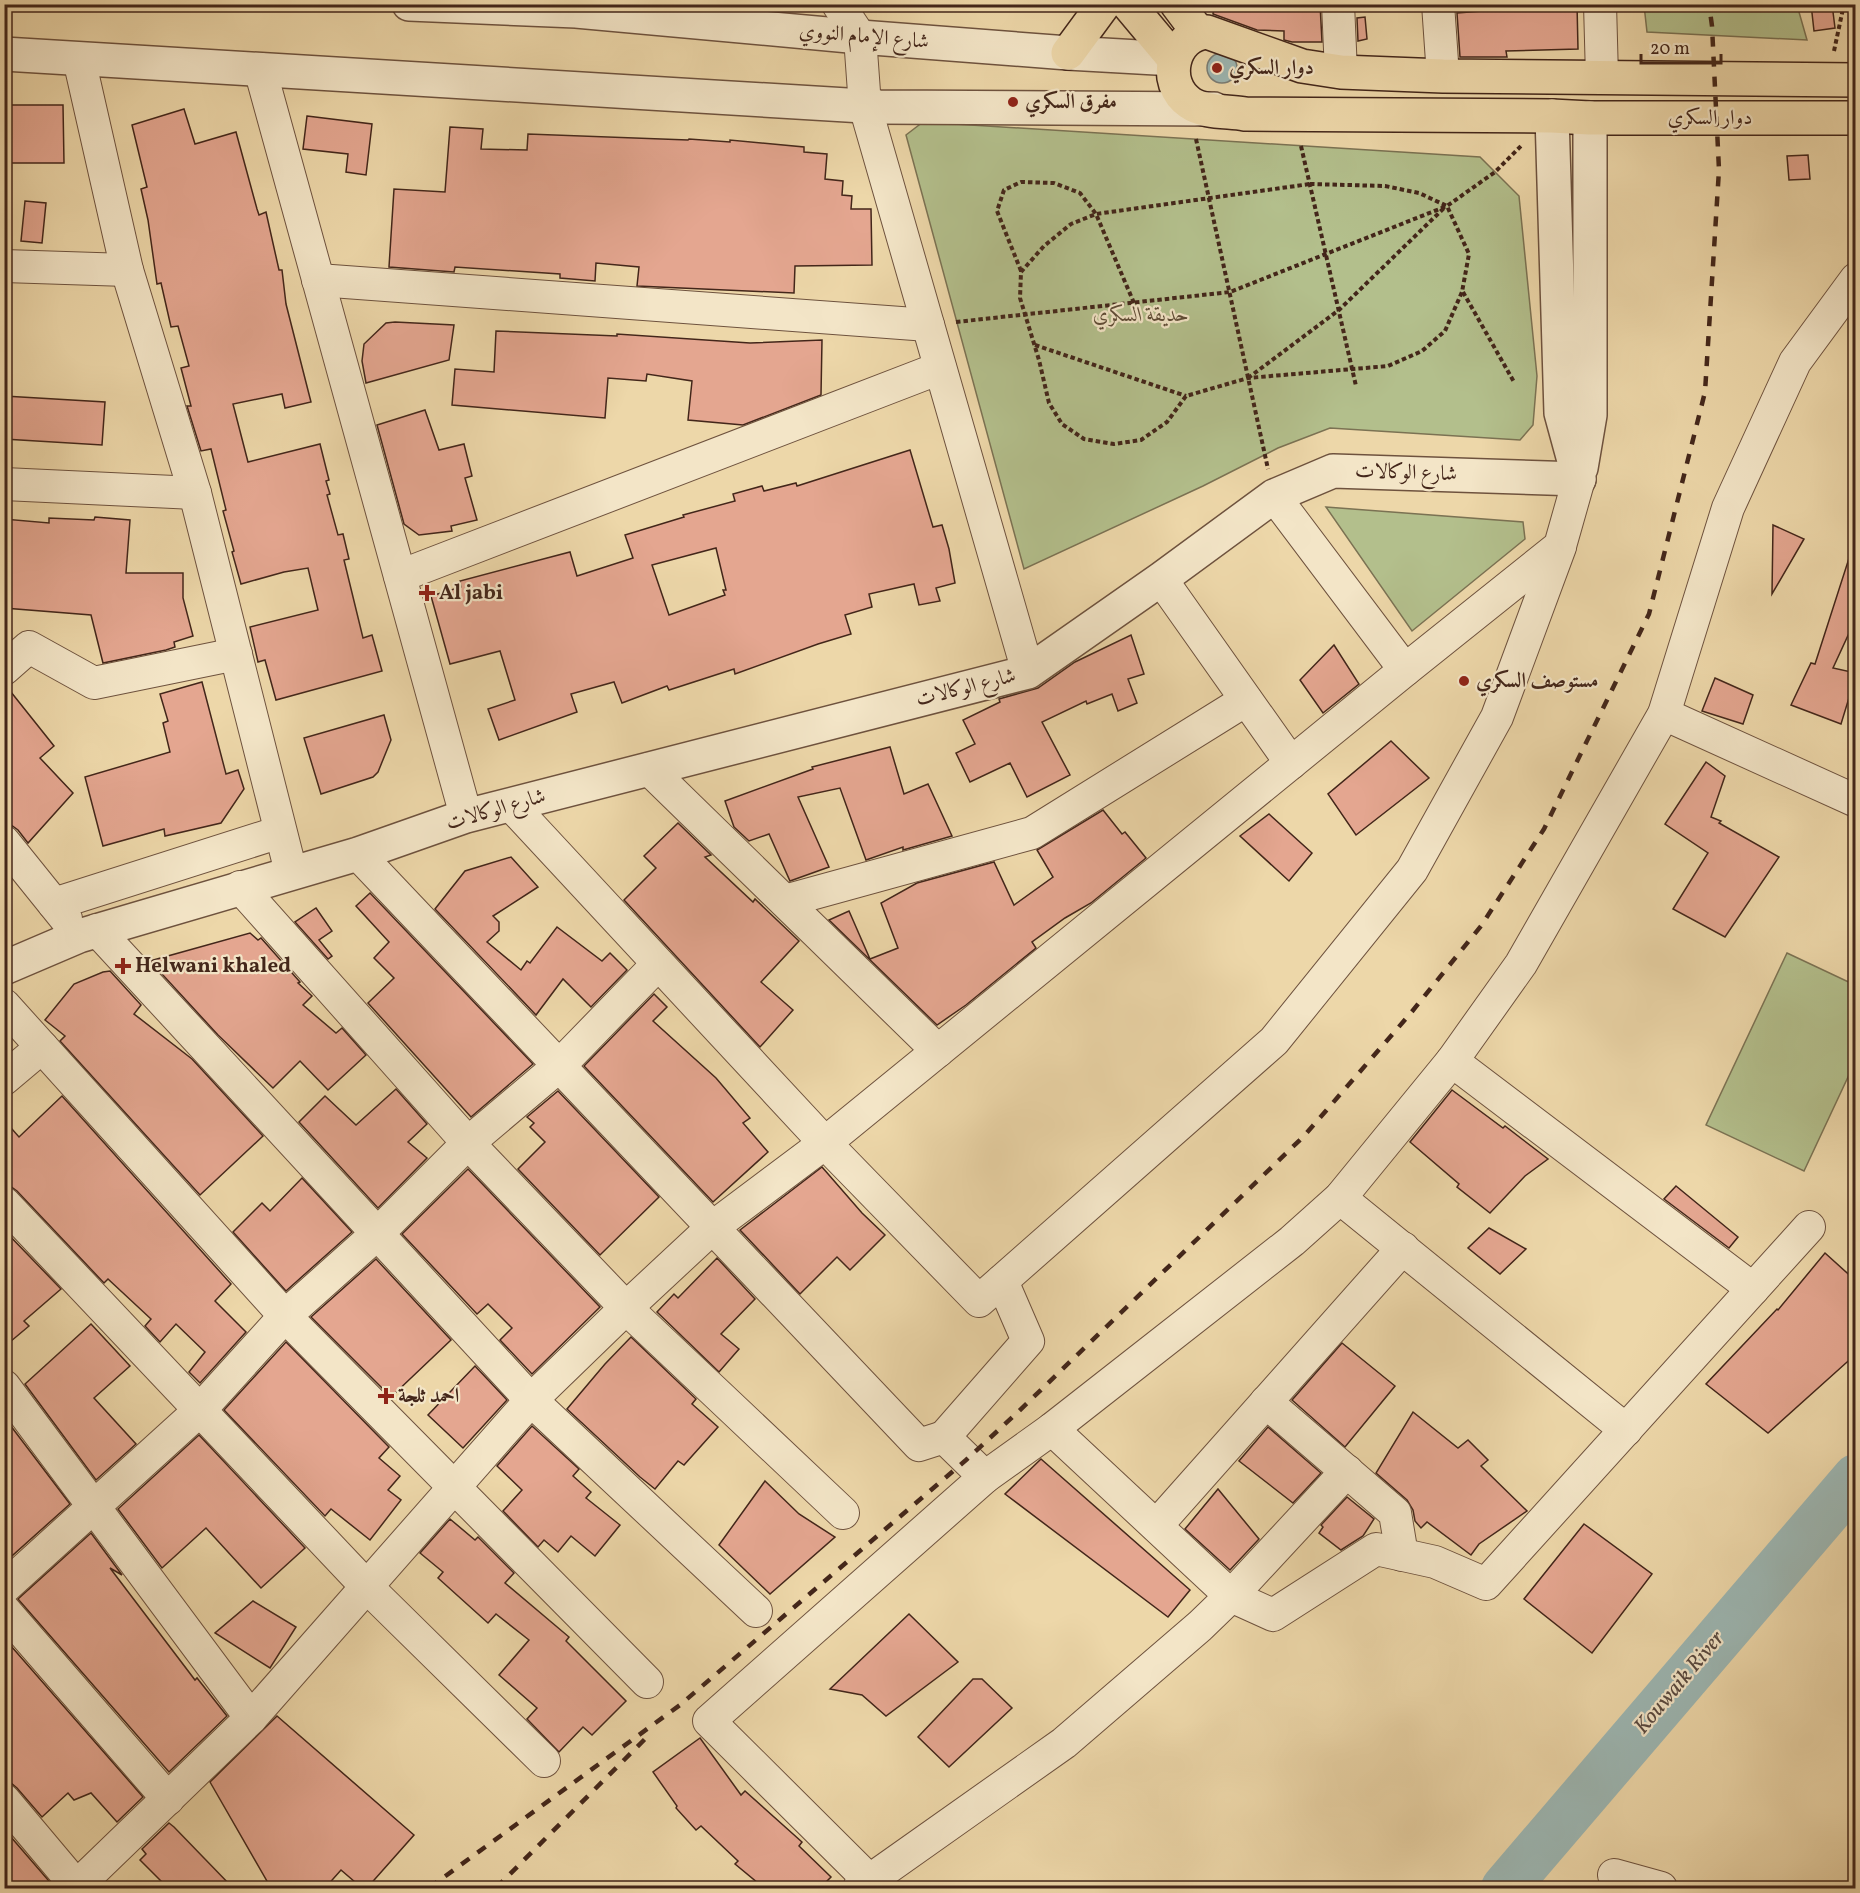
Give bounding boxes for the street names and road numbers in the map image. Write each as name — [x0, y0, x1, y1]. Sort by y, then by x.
street label: شارع الإمام النووي — [798, 17, 930, 59]
street label: دوار السكري — [1667, 104, 1753, 133]
street label: شارع الوكالات — [1354, 457, 1458, 491]
street label: شارع الوكالات — [913, 662, 1020, 716]
street label: شارع الوكالات — [443, 782, 550, 840]

